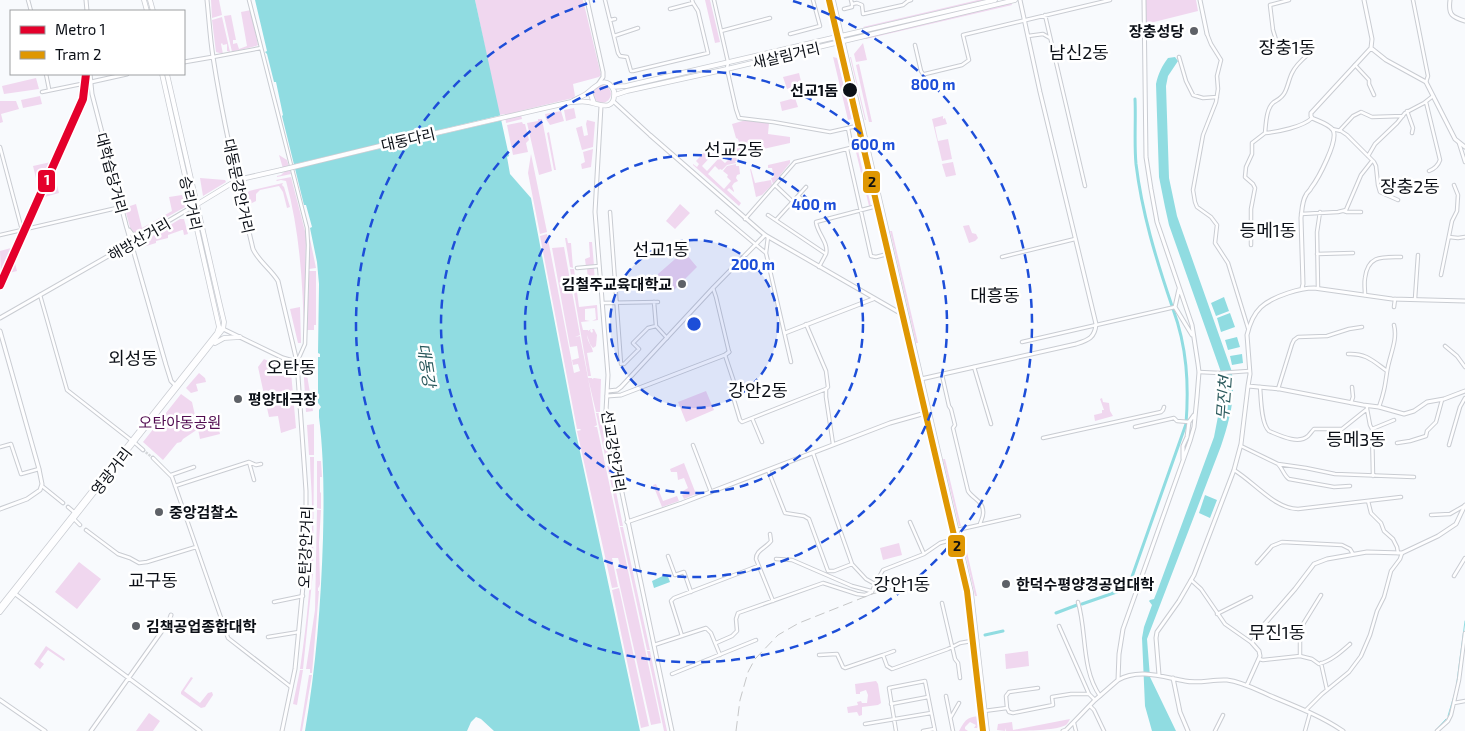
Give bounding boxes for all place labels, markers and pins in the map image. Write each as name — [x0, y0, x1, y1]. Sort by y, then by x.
place label: 장충성당 — [1129, 22, 1184, 40]
marker: 장충성당 — [1188, 25, 1200, 37]
place label: 선교1돔 — [790, 81, 838, 99]
marker: 선교1돔 — [841, 81, 859, 99]
place label: 김철주교육대학교 — [562, 275, 672, 293]
marker: 김철주교육대학교 — [676, 278, 688, 290]
centre of rings — [685, 315, 703, 333]
place label: 평양대극장 — [248, 390, 317, 408]
marker: 평양대극장 — [232, 393, 244, 405]
place label: 중앙검찰소 — [169, 503, 238, 521]
marker: 중앙검찰소 — [153, 506, 165, 518]
place label: 한덕수평양경공업대학 — [1016, 575, 1154, 593]
marker: 한덕수평양경공업대학 — [1000, 578, 1012, 590]
place label: 김책공업종합대학 — [146, 617, 257, 635]
marker: 김책공업종합대학 — [130, 620, 142, 632]

